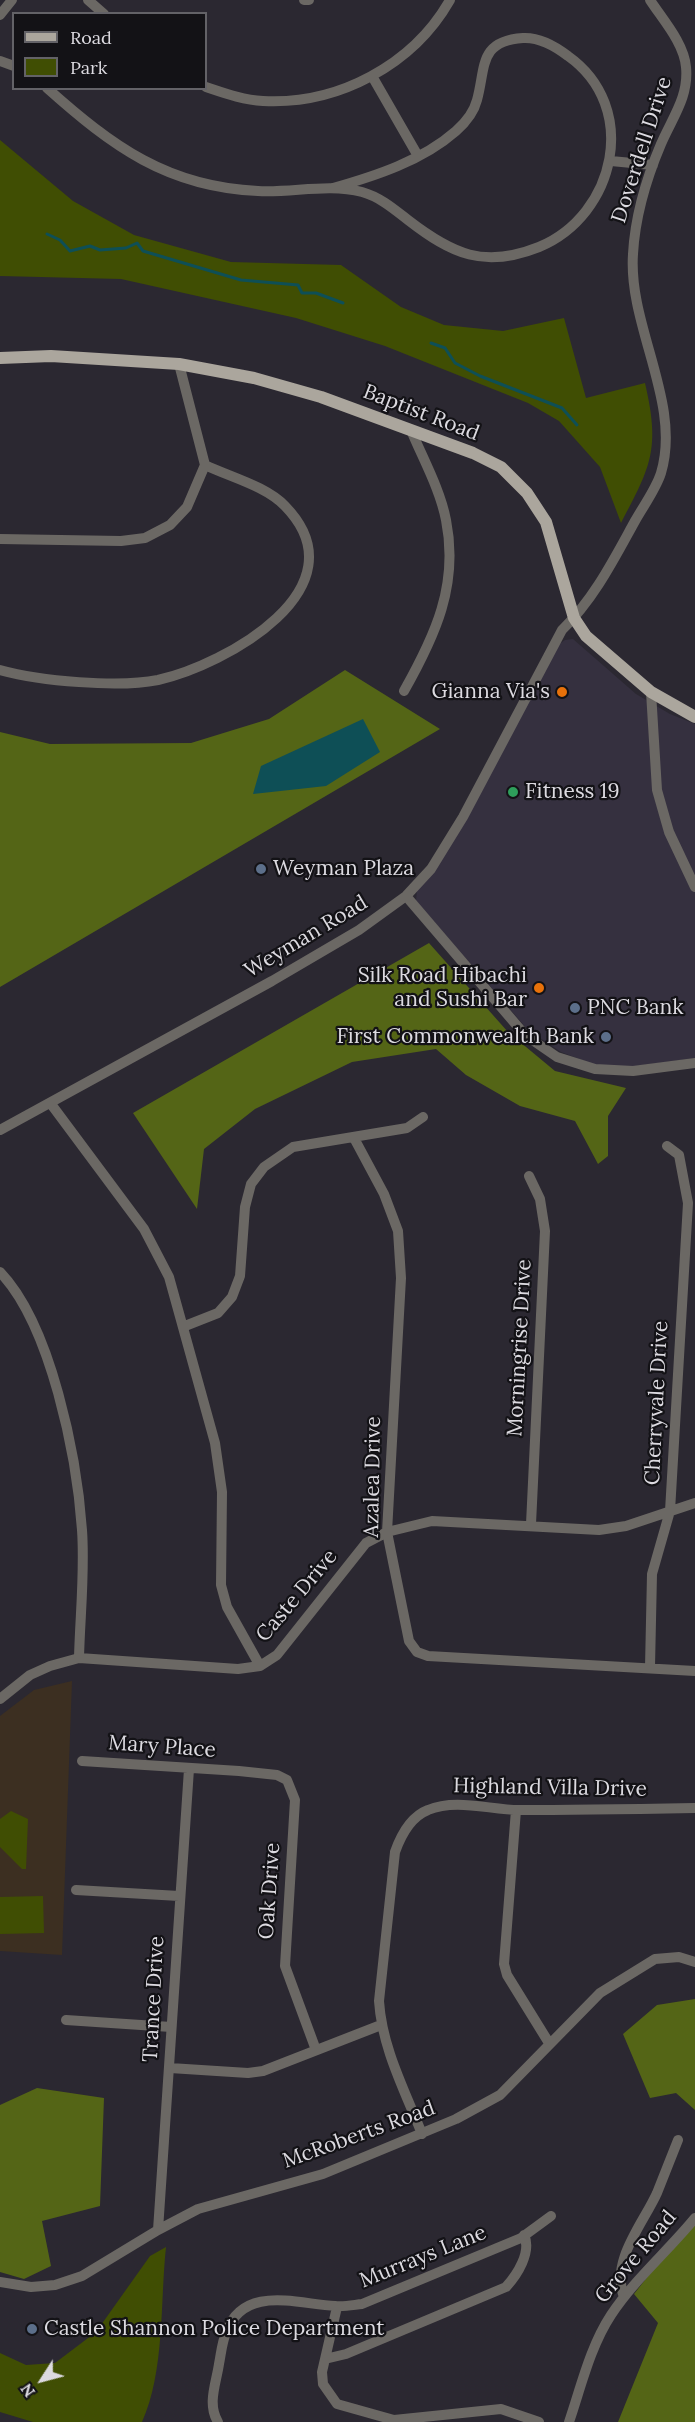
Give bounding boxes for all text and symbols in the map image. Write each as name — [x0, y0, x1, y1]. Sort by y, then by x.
legend — [12, 12, 207, 90]
text: Road — [70, 26, 112, 49]
text: Park — [70, 56, 107, 79]
street label: Doverdell Drive — [607, 74, 677, 226]
street label: Baptist Road — [359, 379, 483, 447]
place label: Gianna Via's — [431, 679, 550, 705]
marker: Gianna Via's — [555, 685, 569, 699]
place label: Fitness 19 — [525, 779, 620, 805]
marker: Fitness 19 — [506, 785, 520, 799]
place label: Weyman Plaza — [273, 856, 414, 882]
marker: Weyman Plaza — [254, 862, 268, 876]
street label: Weyman Road — [240, 890, 372, 984]
place label: Silk Road Hibachi and Sushi Bar — [358, 963, 527, 1013]
marker: Silk Road Hibachi and Sushi Bar — [532, 981, 546, 995]
place label: PNC Bank — [587, 995, 684, 1021]
marker: PNC Bank — [568, 1001, 582, 1015]
place label: First Commonwealth Bank — [336, 1024, 594, 1050]
marker: First Commonwealth Bank — [599, 1030, 613, 1044]
street label: Morningrise Drive — [503, 1259, 537, 1437]
street label: Cherryvale Drive — [640, 1320, 674, 1486]
street label: Azalea Drive — [359, 1416, 387, 1538]
street label: Caste Drive — [251, 1545, 343, 1647]
street label: Mary Place — [107, 1731, 217, 1763]
street label: Highland Villa Drive — [453, 1774, 647, 1802]
street label: Oak Drive — [254, 1842, 286, 1940]
street label: Trance Drive — [138, 1935, 170, 2063]
street label: McRoberts Road — [279, 2096, 439, 2174]
street label: Grove Road — [590, 2206, 682, 2308]
street label: Murrays Lane — [356, 2220, 490, 2294]
place label: Castle Shannon Police Department — [44, 2316, 384, 2342]
marker: Castle Shannon Police Department — [25, 2322, 39, 2336]
north arrow — [12, 2350, 72, 2410]
text: N — [16, 2380, 39, 2401]

